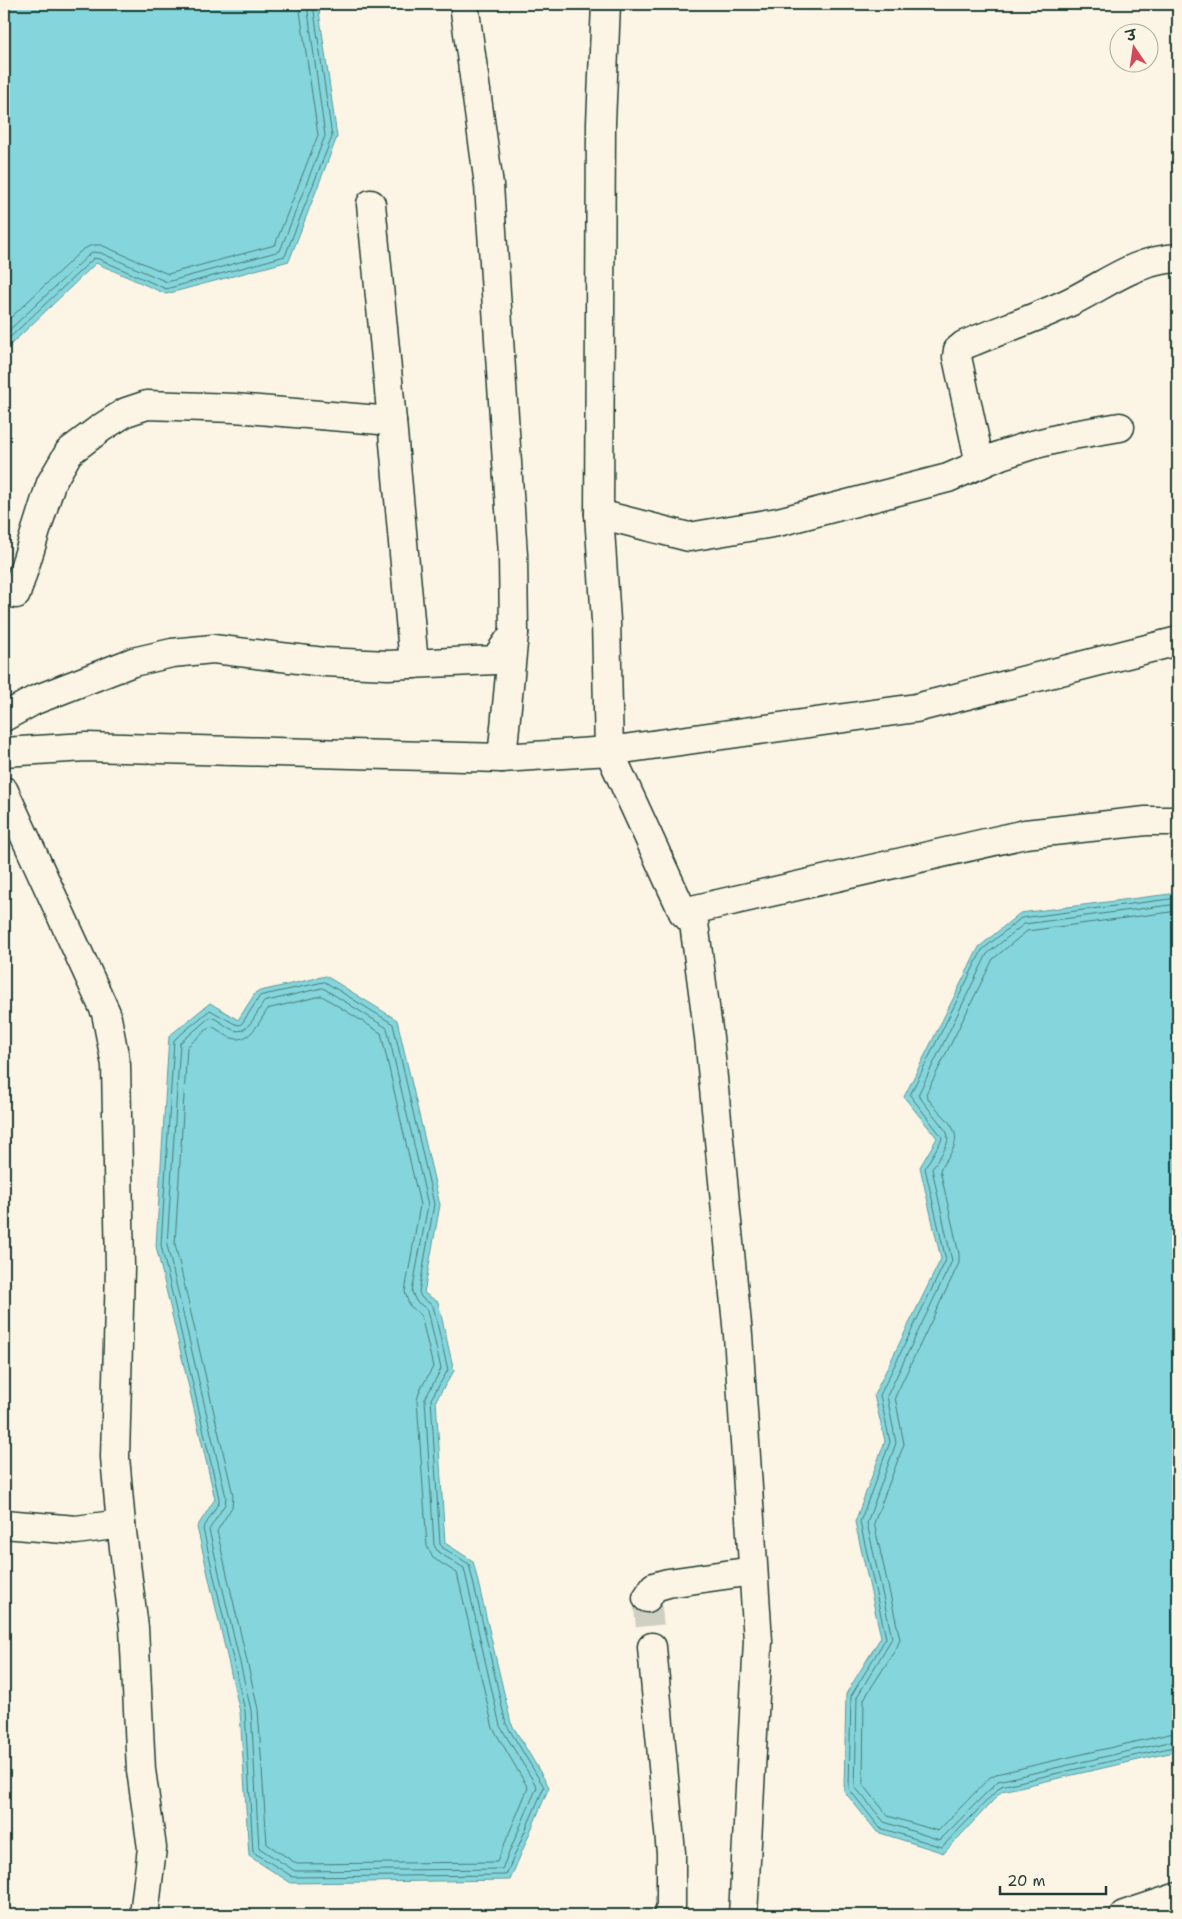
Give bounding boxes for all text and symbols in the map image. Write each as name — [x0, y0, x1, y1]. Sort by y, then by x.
north arrow — [1110, 22, 1160, 72]
text: उ — [1123, 25, 1139, 46]
scale bar — [1000, 1864, 1106, 1896]
text: 20 m — [1007, 1871, 1046, 1891]

